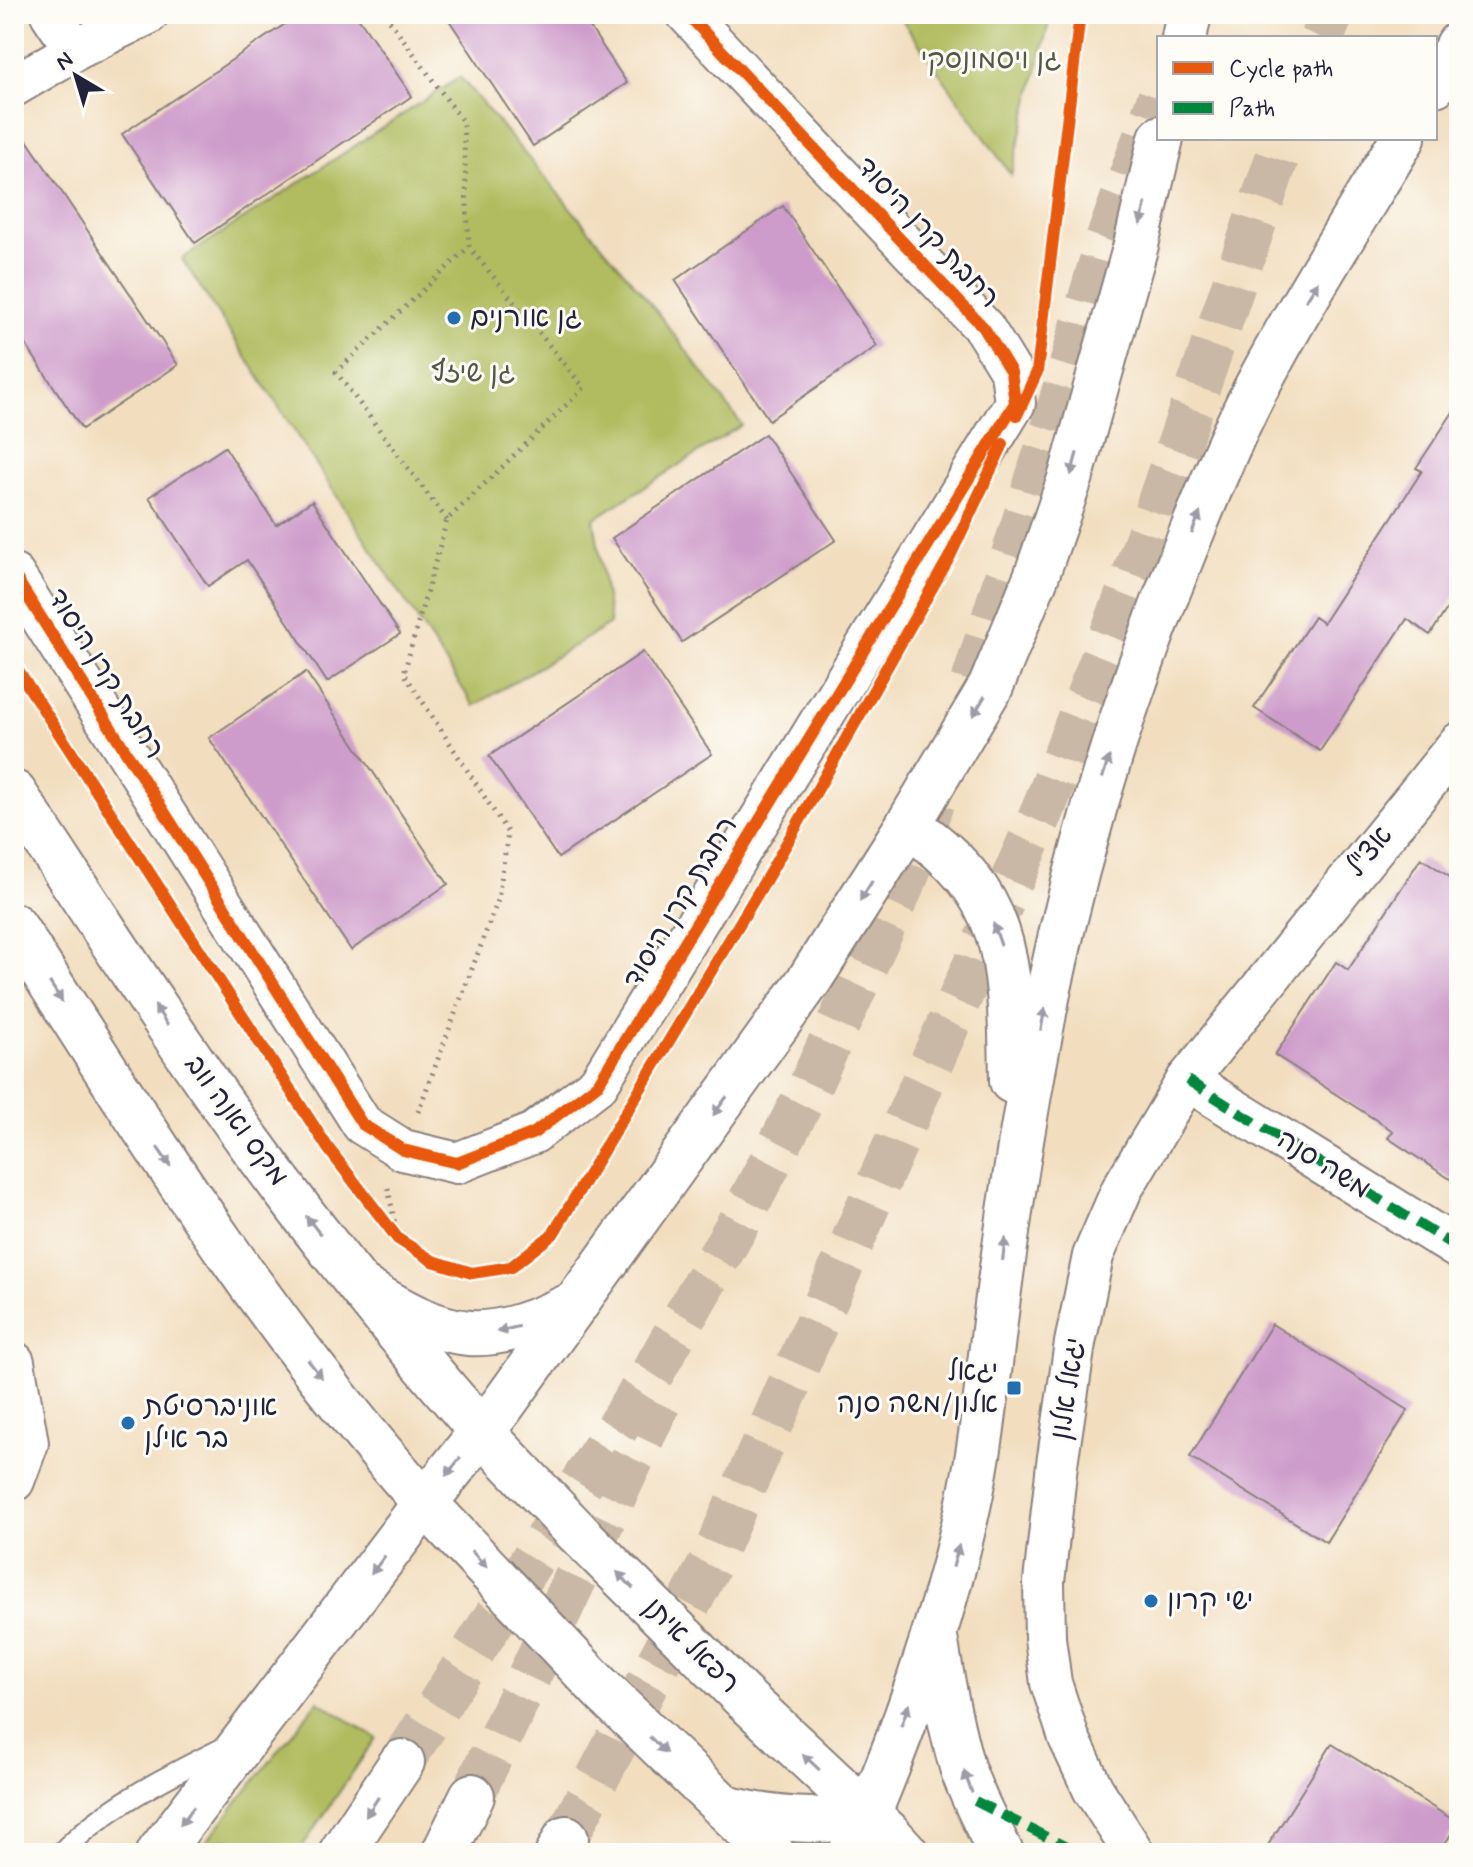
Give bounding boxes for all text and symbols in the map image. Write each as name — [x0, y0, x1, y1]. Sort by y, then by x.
north arrow — [36, 36, 116, 116]
legend — [1157, 36, 1437, 140]
park label: גן ויסמונסקי — [920, 42, 1062, 79]
text: N — [51, 46, 79, 77]
text: Cycle path — [1229, 54, 1334, 85]
text: Path — [1229, 94, 1275, 125]
street label: רחבת קרן היסוד — [847, 149, 1007, 317]
one-way arrow — [1136, 202, 1149, 227]
one-way arrow — [1305, 280, 1319, 302]
place label: גן אורנים — [470, 300, 582, 337]
marker: גן אורנים — [445, 309, 463, 327]
park label: גן שיזף — [431, 355, 515, 392]
one-way arrow — [1067, 452, 1079, 477]
one-way arrow — [1189, 511, 1202, 535]
street label: רחבת קרן היסוד — [38, 582, 172, 766]
one-way arrow — [972, 695, 986, 717]
one-way arrow — [1101, 755, 1113, 779]
street label: רחבת קרן היסוד — [615, 810, 747, 996]
street label: אצ"ל — [1338, 819, 1402, 885]
one-way arrow — [860, 880, 874, 902]
one-way arrow — [991, 922, 1003, 946]
one-way arrow — [48, 981, 62, 1003]
one-way arrow — [154, 1004, 169, 1025]
one-way arrow — [1038, 1006, 1050, 1031]
street label: מקס ואנה ווב — [176, 1048, 296, 1194]
one-way arrow — [713, 1095, 728, 1116]
street label: משה סנה — [1269, 1122, 1377, 1208]
one-way arrow — [156, 1147, 171, 1168]
one-way arrow — [306, 1215, 322, 1235]
one-way arrow — [998, 1236, 1011, 1261]
one-way arrow — [495, 1323, 520, 1336]
street label: יגאל אלון — [1043, 1335, 1095, 1443]
place label: יגאל אלון/משה סנה — [837, 1354, 998, 1423]
one-way arrow — [306, 1359, 323, 1379]
marker: יגאל אלון/משה סנה — [1005, 1379, 1023, 1397]
place label: אוניברסיטת בר אילן — [142, 1389, 277, 1458]
marker: אוניברסיטת בר אילן — [119, 1414, 137, 1432]
one-way arrow — [445, 1457, 462, 1478]
one-way arrow — [950, 1543, 962, 1568]
one-way arrow — [469, 1550, 487, 1569]
one-way arrow — [370, 1554, 386, 1576]
one-way arrow — [616, 1571, 635, 1590]
place label: ישי קרון — [1167, 1583, 1253, 1620]
street label: רפאל איתן — [635, 1590, 747, 1702]
marker: ישי קרון — [1142, 1592, 1160, 1610]
one-way arrow — [899, 1703, 912, 1727]
one-way arrow — [649, 1735, 668, 1753]
one-way arrow — [802, 1753, 821, 1771]
one-way arrow — [961, 1770, 974, 1794]
one-way arrow — [364, 1797, 379, 1818]
one-way arrow — [179, 1806, 195, 1827]

